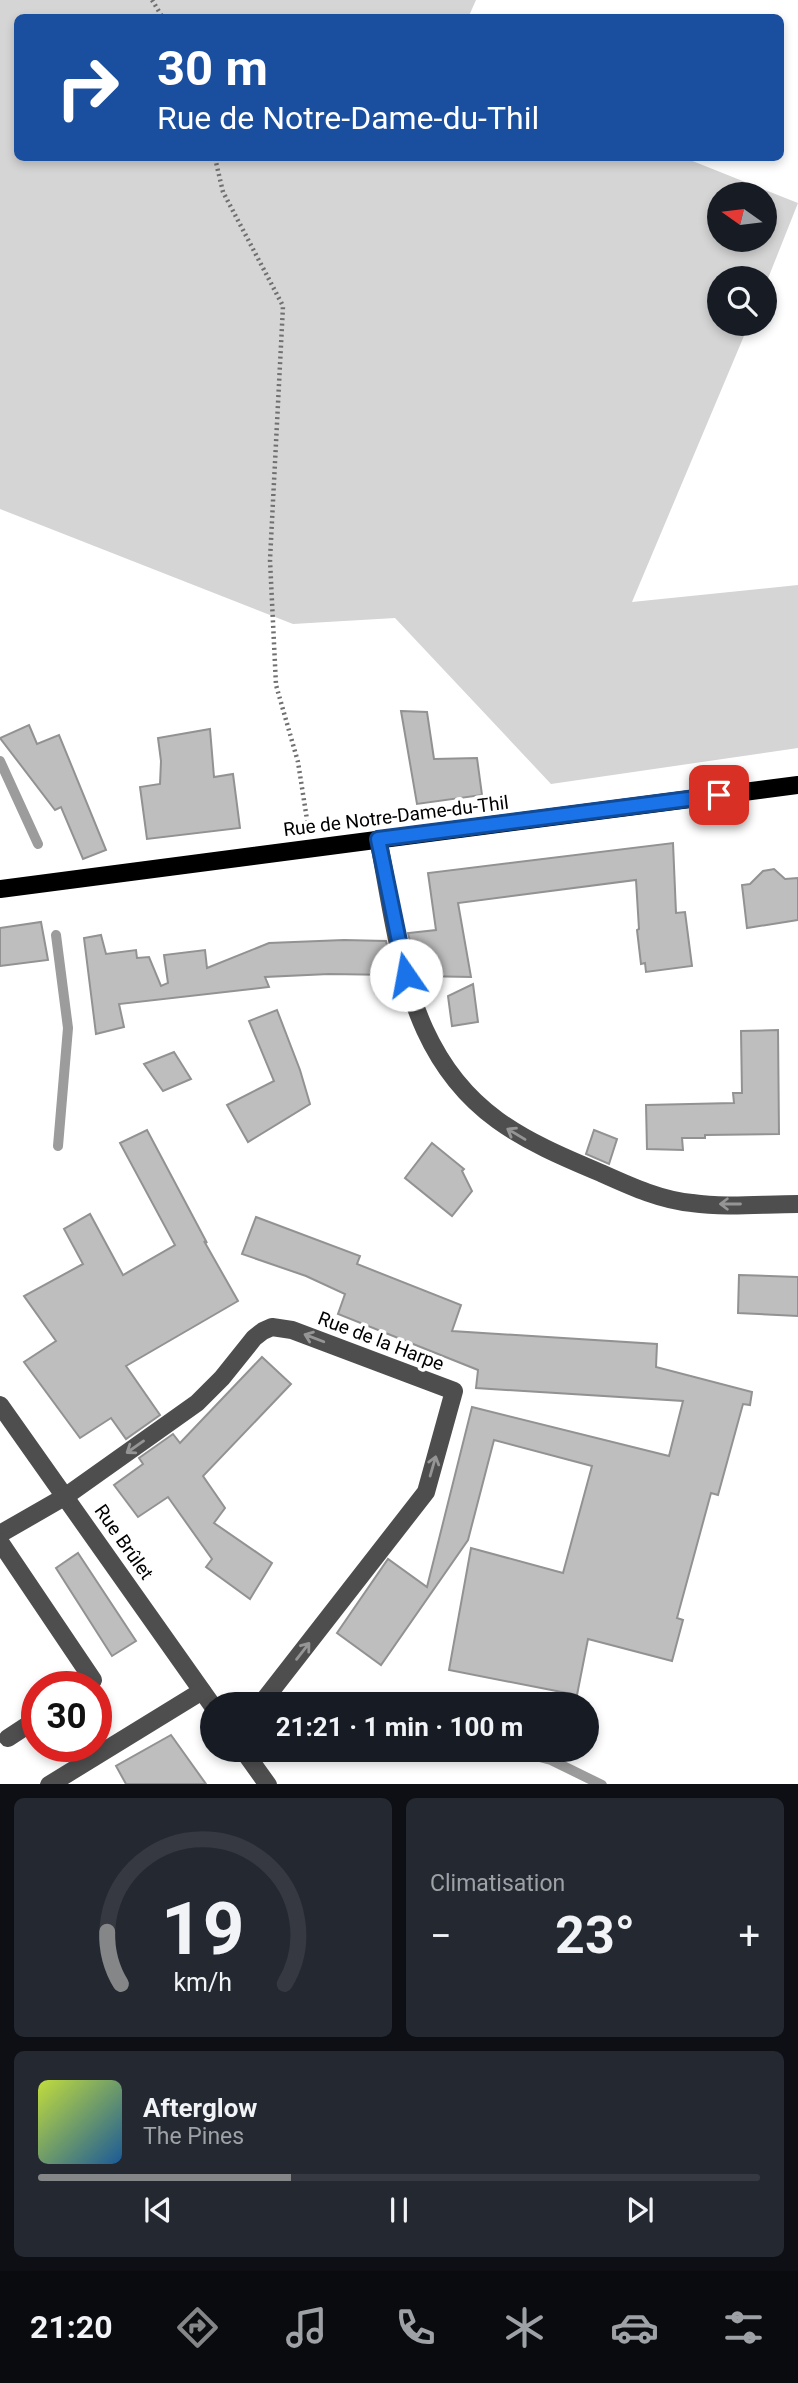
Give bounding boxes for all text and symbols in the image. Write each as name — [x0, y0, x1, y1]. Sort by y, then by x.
text: 30 m — [157, 40, 268, 97]
icon: right — [42, 42, 133, 133]
text: Rue de Notre-Dame-du-Thil — [157, 99, 539, 137]
north arrow — [707, 182, 777, 252]
map controls — [707, 182, 777, 336]
button: search — [707, 266, 777, 336]
pin — [689, 765, 749, 825]
icon: arrive — [700, 776, 738, 814]
street label: Rue de Notre-Dame-du-Thil — [282, 791, 510, 841]
position arrow — [369, 938, 443, 1012]
one-way arrow — [507, 1126, 527, 1140]
one-way arrow — [719, 1197, 742, 1211]
street label: Rue de la Harpe — [315, 1306, 447, 1376]
one-way arrow — [304, 1331, 326, 1343]
one-way arrow — [126, 1439, 145, 1454]
one-way arrow — [428, 1456, 441, 1478]
street label: Rue Brûlet — [90, 1500, 158, 1584]
one-way arrow — [295, 1642, 310, 1660]
speed limit sign: 30 — [21, 1671, 112, 1762]
text: 21:21 · 1 min · 100 m — [276, 1712, 523, 1742]
text: Climatisation — [430, 1870, 565, 1897]
text: 19 — [161, 1886, 245, 1972]
text: 23° — [555, 1905, 635, 1966]
text: − — [430, 1914, 452, 1958]
text: + — [738, 1914, 760, 1958]
text: km/h — [174, 1967, 232, 1996]
text: Afterglow — [143, 2093, 257, 2123]
text: The Pines — [143, 2123, 244, 2150]
icon: previous — [139, 2191, 177, 2229]
icon: pause — [380, 2191, 418, 2229]
icon: next — [621, 2191, 659, 2229]
icon: directions — [173, 2303, 222, 2352]
icon: music — [282, 2303, 331, 2352]
icon: phone — [391, 2303, 440, 2352]
icon: climate — [500, 2303, 549, 2352]
icon: car — [610, 2303, 659, 2352]
icon: filters — [719, 2303, 768, 2352]
text: 21:20 — [30, 2308, 113, 2346]

